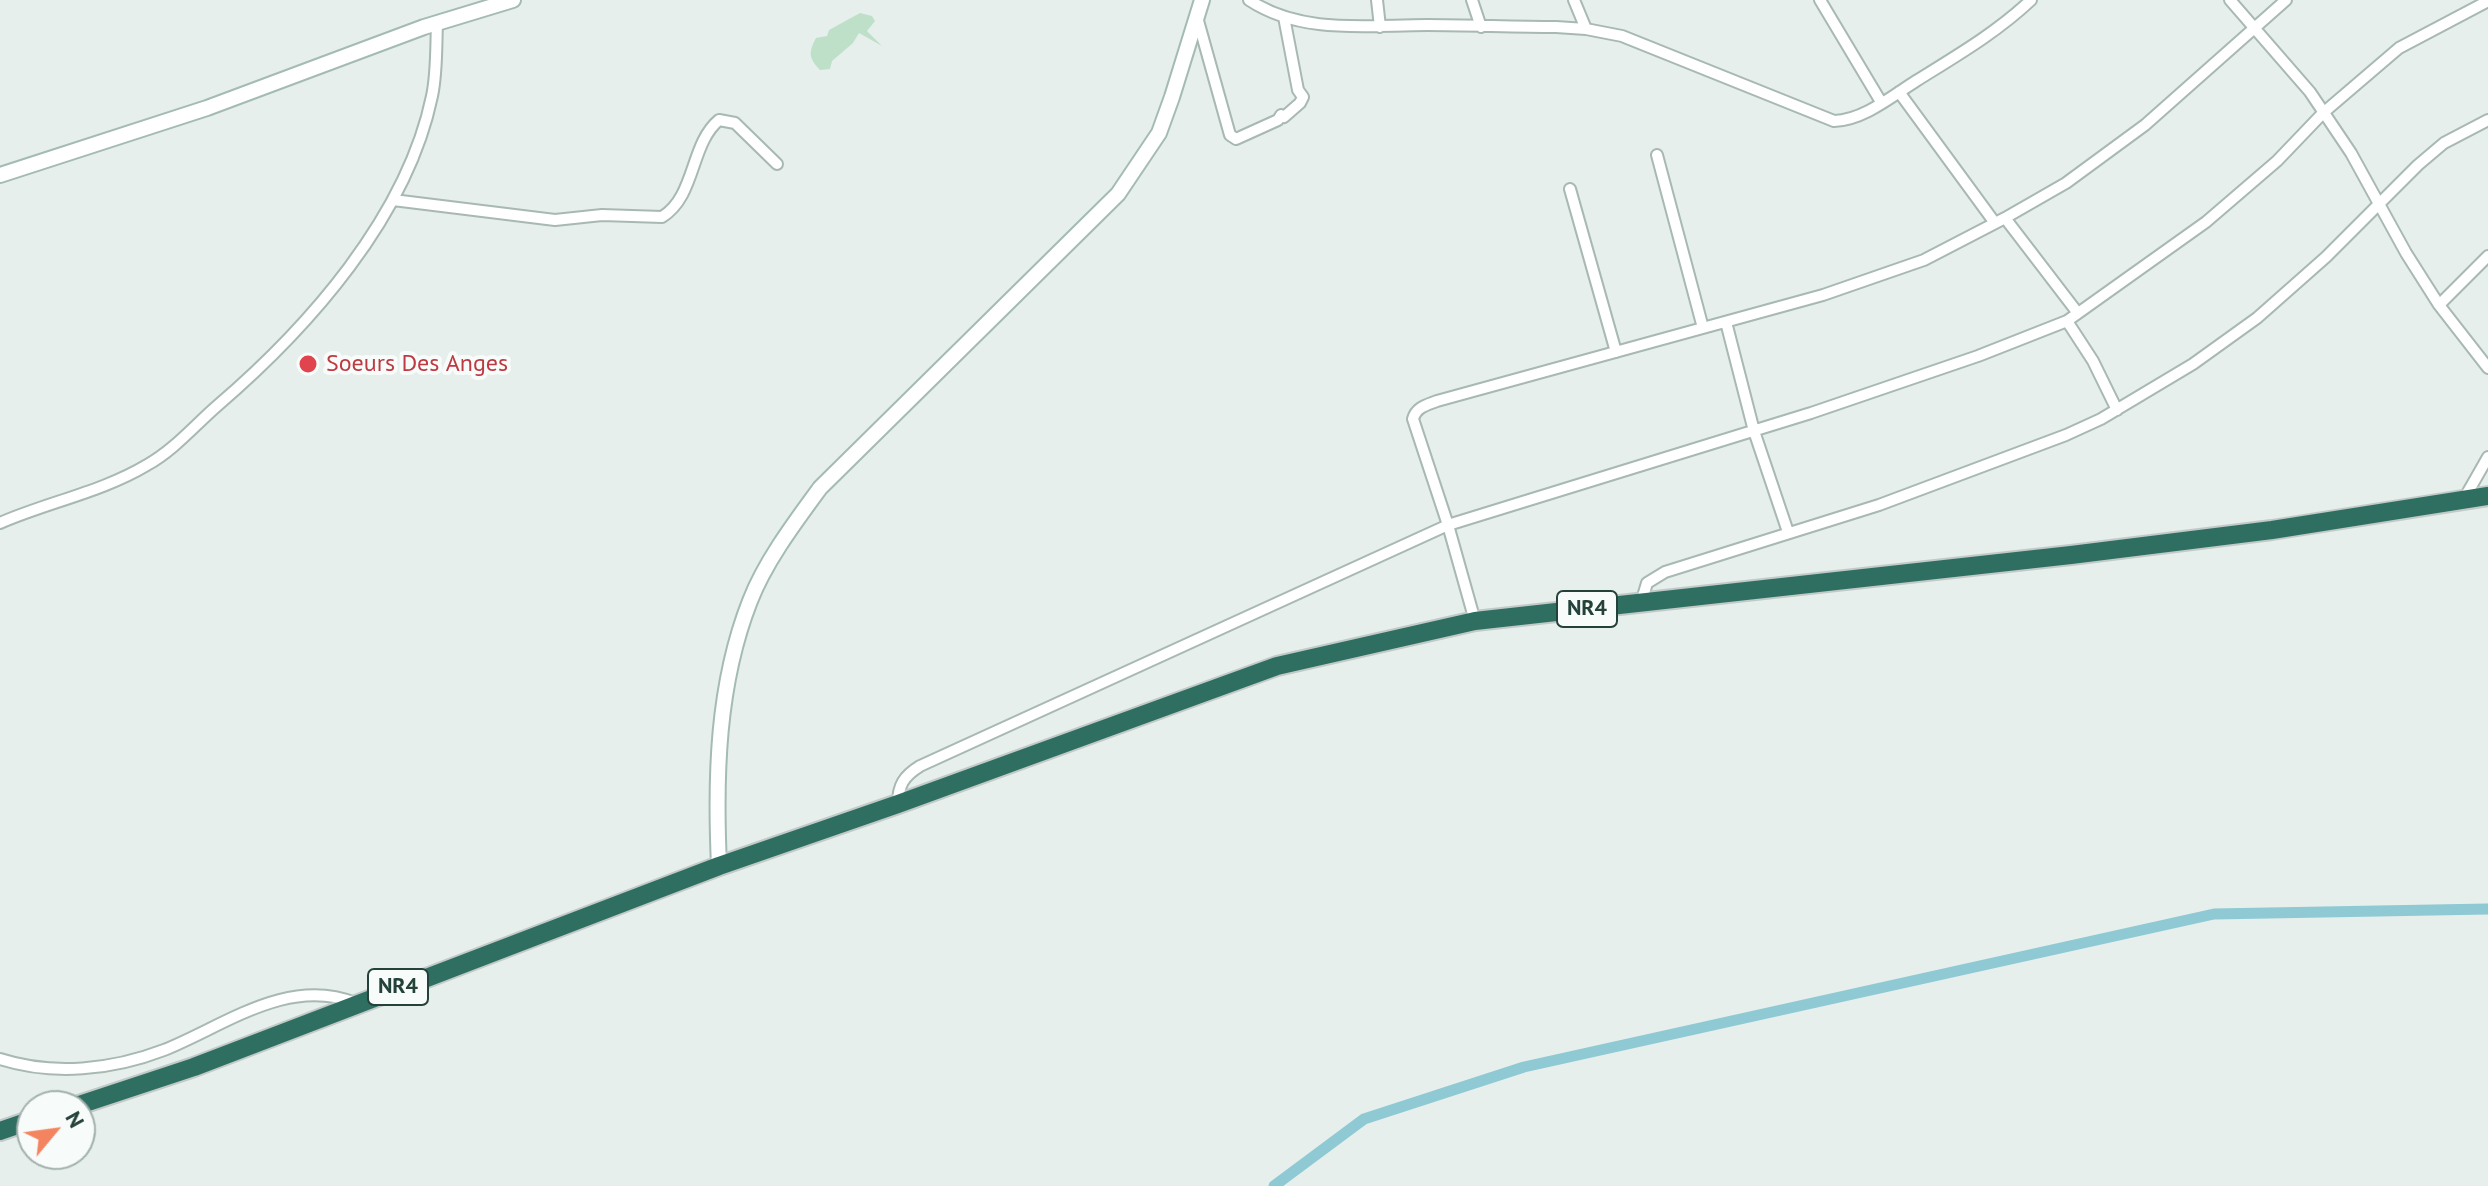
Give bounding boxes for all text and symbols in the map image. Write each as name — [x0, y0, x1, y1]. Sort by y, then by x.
place label: Soeurs Des Anges — [326, 350, 508, 378]
marker: Soeurs Des Anges — [297, 353, 319, 375]
road number: NR4 — [1557, 591, 1617, 627]
road number: NR4 — [368, 969, 428, 1005]
north arrow — [16, 1090, 96, 1170]
text: N — [59, 1106, 91, 1132]

